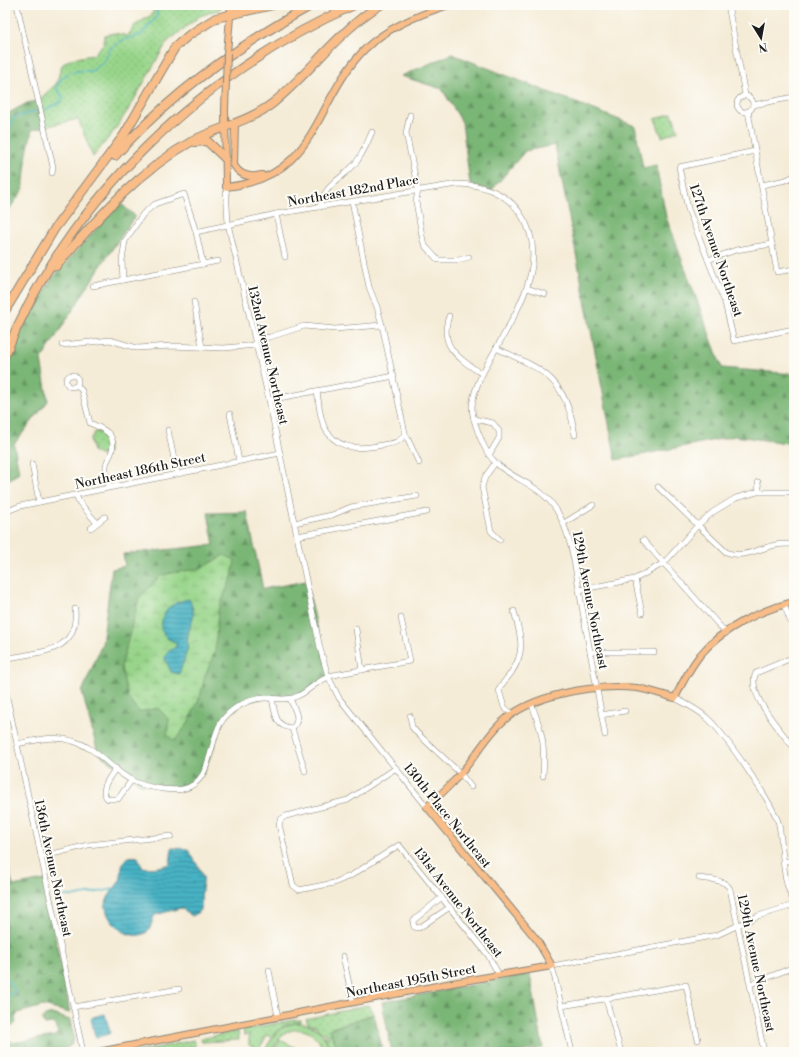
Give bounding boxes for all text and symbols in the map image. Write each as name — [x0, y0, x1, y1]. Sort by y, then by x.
north arrow — [741, 18, 781, 58]
text: N — [757, 39, 768, 55]
street label: Northeast 182nd Place — [287, 172, 420, 210]
street label: 127th Avenue Northeast — [686, 182, 746, 319]
street label: 132nd Avenue Northeast — [244, 284, 292, 427]
street label: Northeast 186th Street — [73, 449, 207, 493]
street label: 129th Avenue Northeast — [569, 530, 611, 671]
street label: 130th Place Northeast — [400, 760, 495, 872]
street label: 136th Avenue Northeast — [31, 798, 76, 939]
street label: 131st Avenue Northeast — [410, 844, 506, 961]
street label: 129th Avenue Northeast — [734, 893, 779, 1034]
street label: Northeast 195th Street — [345, 960, 478, 1001]

